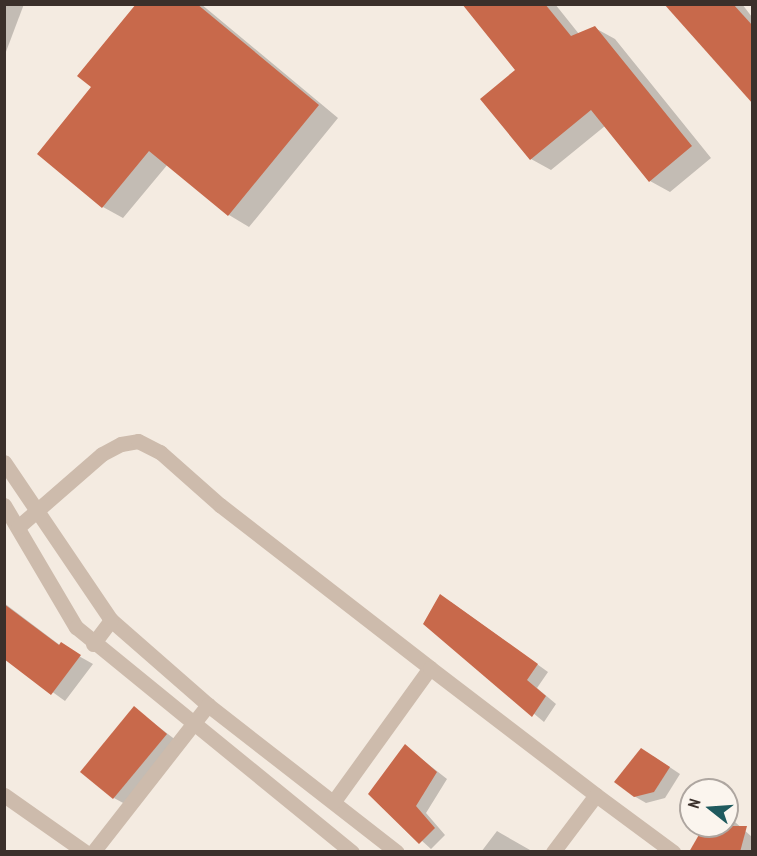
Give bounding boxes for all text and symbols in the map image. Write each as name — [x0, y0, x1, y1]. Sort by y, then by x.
north arrow — [679, 778, 739, 838]
text: N — [683, 796, 705, 810]

